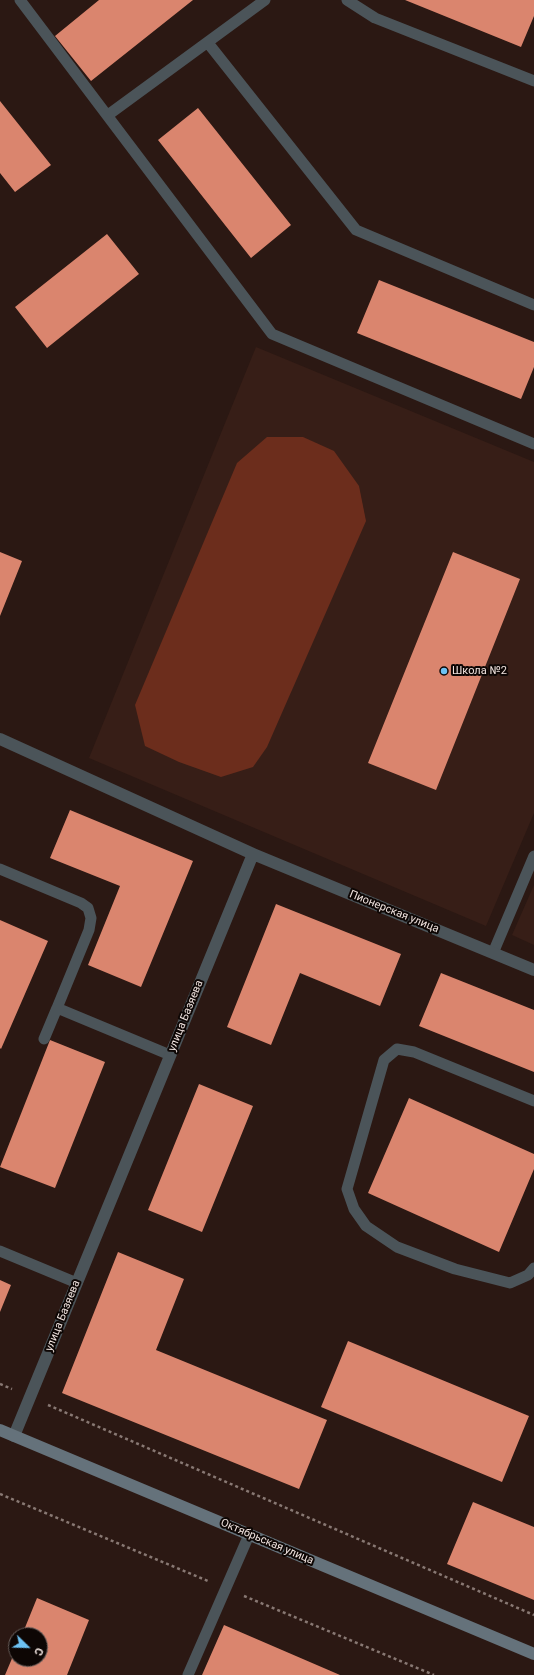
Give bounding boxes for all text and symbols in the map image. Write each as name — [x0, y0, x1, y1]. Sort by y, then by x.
place label: Школа №2 — [452, 664, 507, 678]
marker: Школа №2 — [439, 666, 449, 676]
street label: Пионерская улица — [347, 888, 441, 936]
street label: улица Базяева — [166, 978, 206, 1054]
street label: улица Базяева — [43, 1278, 83, 1354]
street label: Октябрьская улица — [219, 1516, 315, 1568]
north arrow — [8, 1627, 48, 1667]
text: С — [31, 1646, 46, 1657]

